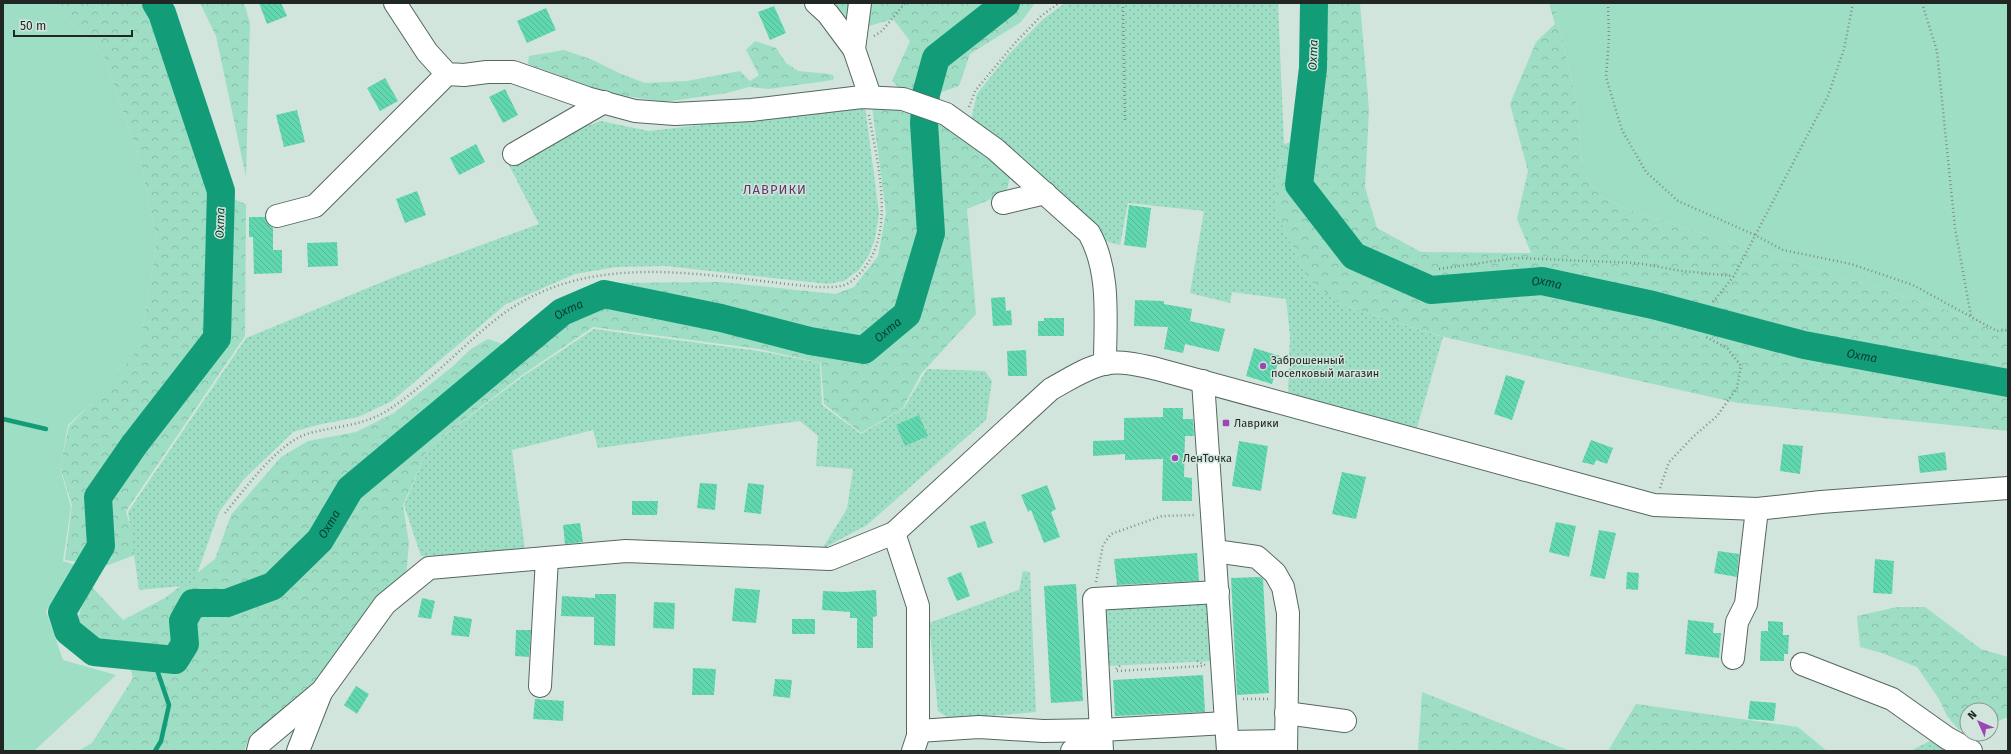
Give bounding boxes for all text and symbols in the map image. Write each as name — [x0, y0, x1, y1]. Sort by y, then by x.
scale bar — [14, 12, 132, 38]
text: 50 m — [20, 19, 46, 33]
water label: Охта — [1305, 39, 1321, 71]
district label: ЛАВРИКИ — [743, 182, 807, 197]
water label: Охта — [212, 207, 228, 239]
water label: Охта — [1531, 273, 1563, 292]
water label: Охта — [551, 297, 585, 323]
water label: Охта — [872, 315, 904, 345]
water label: Охта — [1846, 346, 1879, 366]
place label: Заброшенный поселковый магазин — [1271, 354, 1379, 380]
marker: Заброшенный поселковый магазин — [1258, 361, 1268, 371]
place label: Лаврики — [1234, 417, 1279, 430]
marker: Лаврики — [1221, 418, 1231, 428]
place label: ЛенТочка — [1183, 452, 1232, 465]
marker: ЛенТочка — [1170, 453, 1180, 463]
water label: Охта — [315, 507, 343, 541]
north arrow — [1959, 702, 1999, 742]
text: N — [1965, 708, 1979, 722]

